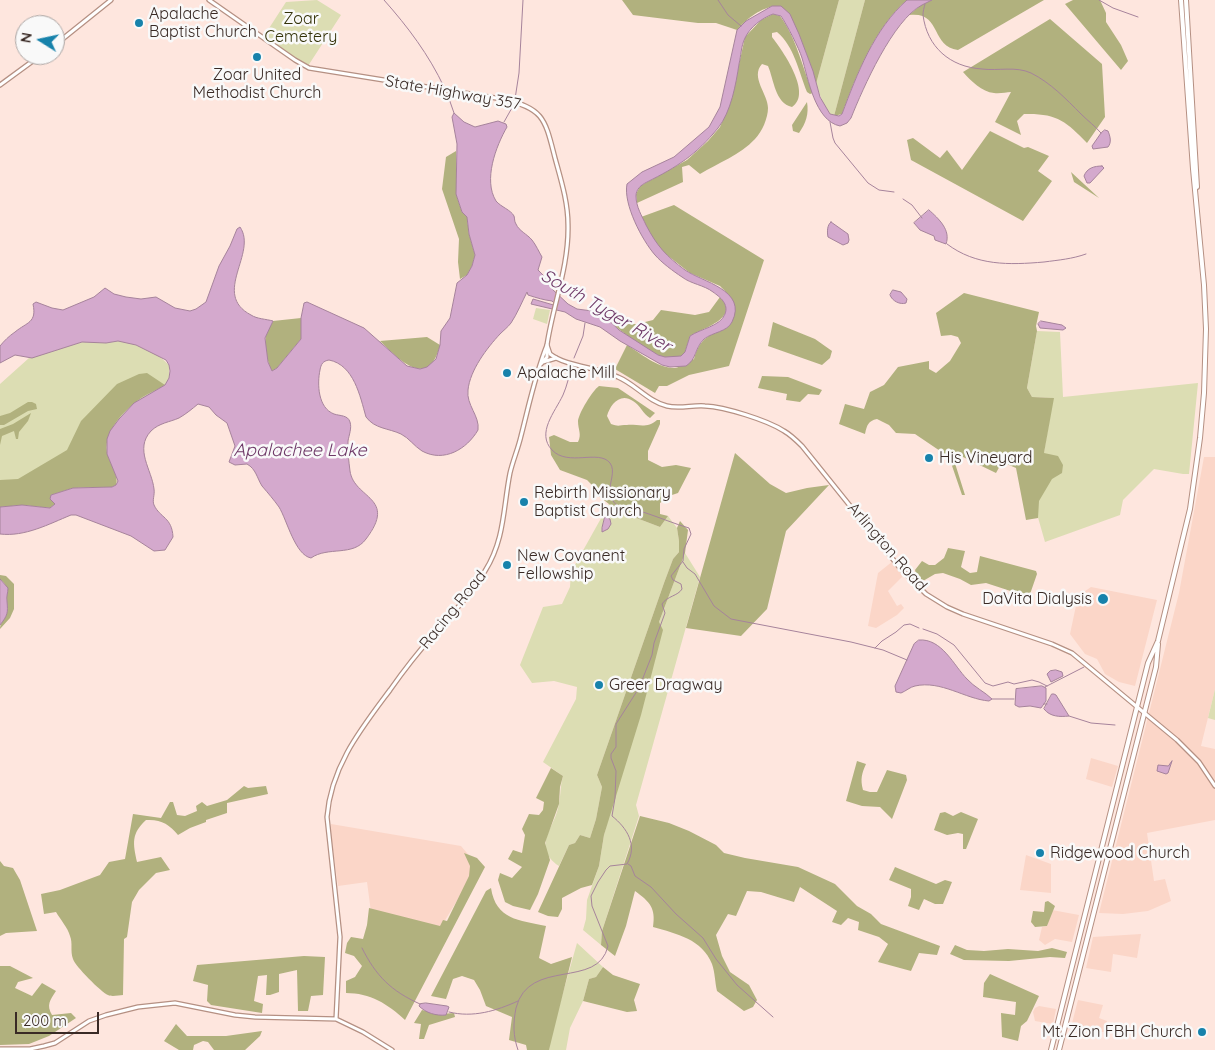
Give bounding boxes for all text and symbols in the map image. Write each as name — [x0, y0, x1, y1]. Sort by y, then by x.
place label: Apalache Baptist Church — [149, 4, 257, 42]
park label: Zoar Cemetery — [265, 9, 337, 47]
north arrow — [15, 15, 65, 65]
marker: Apalache Baptist Church — [133, 17, 145, 29]
text: N — [16, 31, 36, 44]
marker: Zoar United Methodist Church — [251, 51, 263, 63]
place label: Zoar United Methodist Church — [193, 65, 321, 103]
street label: State Highway 357 — [384, 72, 522, 114]
water label: South Tyger River — [537, 265, 675, 357]
place label: Apalache Mill — [517, 363, 615, 383]
marker: Apalache Mill — [501, 367, 513, 379]
water label: Apalachee Lake — [233, 440, 367, 462]
place label: His Vineyard — [939, 448, 1032, 468]
marker: His Vineyard — [923, 452, 935, 464]
place label: Rebirth Missionary Baptist Church — [534, 483, 671, 521]
marker: Rebirth Missionary Baptist Church — [518, 496, 530, 508]
street label: Arlington Road — [843, 499, 931, 595]
place label: New Covanent Fellowship — [517, 546, 625, 584]
marker: New Covanent Fellowship — [501, 559, 513, 571]
street label: Racing Road — [415, 567, 491, 653]
place label: DaVita Dialysis — [982, 589, 1092, 609]
marker: DaVita Dialysis — [1096, 592, 1110, 606]
place label: Greer Dragway — [609, 675, 723, 695]
marker: Greer Dragway — [593, 679, 605, 691]
place label: Ridgewood Church — [1050, 843, 1190, 863]
marker: Ridgewood Church — [1034, 847, 1046, 859]
scale bar — [18, 1002, 101, 1034]
text: 200 m — [23, 1011, 67, 1030]
place label: Mt. Zion FBH Church — [1042, 1022, 1192, 1042]
marker: Mt. Zion FBH Church — [1196, 1026, 1208, 1038]

